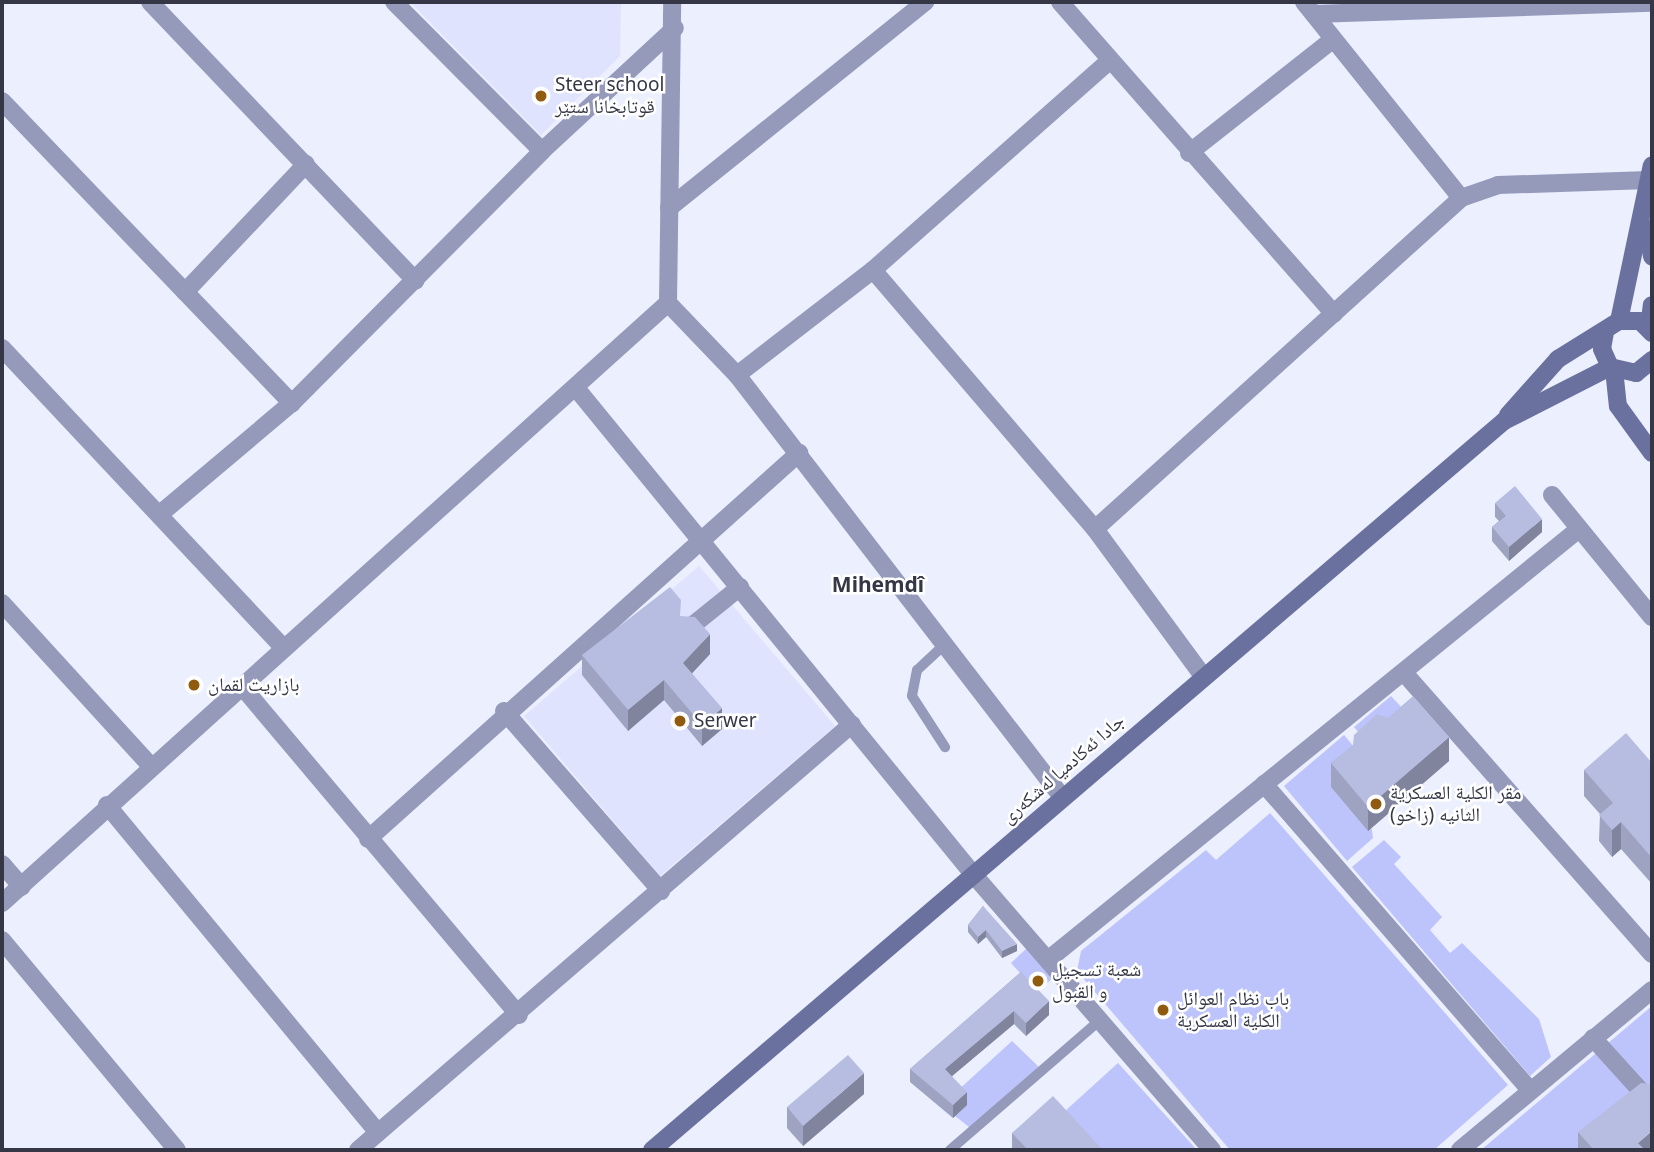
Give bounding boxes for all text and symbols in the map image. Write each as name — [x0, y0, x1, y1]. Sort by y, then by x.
place label: Steer school قوتابخانا ستێر — [555, 74, 664, 118]
marker: Steer school قوتابخانا ستێر — [533, 88, 549, 104]
district label: Mihemdî — [832, 571, 924, 597]
place label: بازاريت لقمان — [208, 674, 299, 696]
marker: بازاريت لقمان — [186, 677, 202, 693]
street label: جادا ئه‌كادميا له‌شكه‌رى — [997, 709, 1129, 829]
place label: Serwer — [694, 710, 756, 732]
marker: Serwer — [672, 713, 688, 729]
place label: مقر الكلية العسكرية الثانيه (زاخو) — [1390, 782, 1521, 826]
marker: مقر الكلية العسكرية الثانيه (زاخو) — [1368, 796, 1384, 812]
place label: شعبة تسجيل و القبول — [1052, 959, 1141, 1003]
marker: شعبة تسجيل و القبول — [1030, 973, 1046, 989]
place label: باب نظام العوائل الكلية العسكرية — [1177, 988, 1289, 1032]
marker: باب نظام العوائل الكلية العسكرية — [1155, 1002, 1171, 1018]

